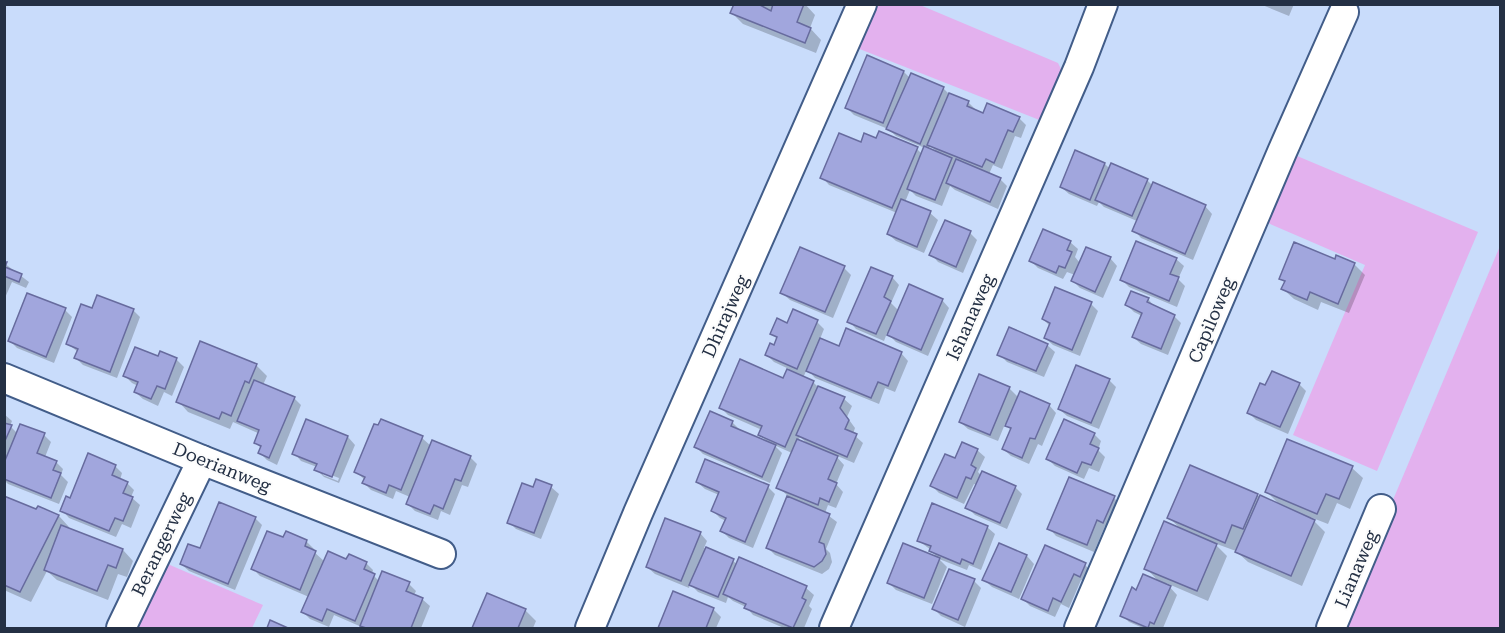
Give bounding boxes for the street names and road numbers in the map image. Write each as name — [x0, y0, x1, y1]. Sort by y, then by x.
street label: Ishanaweg — [942, 270, 999, 363]
street label: Dhirajweg — [697, 271, 753, 361]
street label: Capiloweg — [1184, 273, 1239, 366]
street label: Doerianweg — [170, 438, 275, 496]
street label: Berangerweg — [127, 488, 195, 599]
street label: Lianaweg — [1330, 526, 1382, 611]

